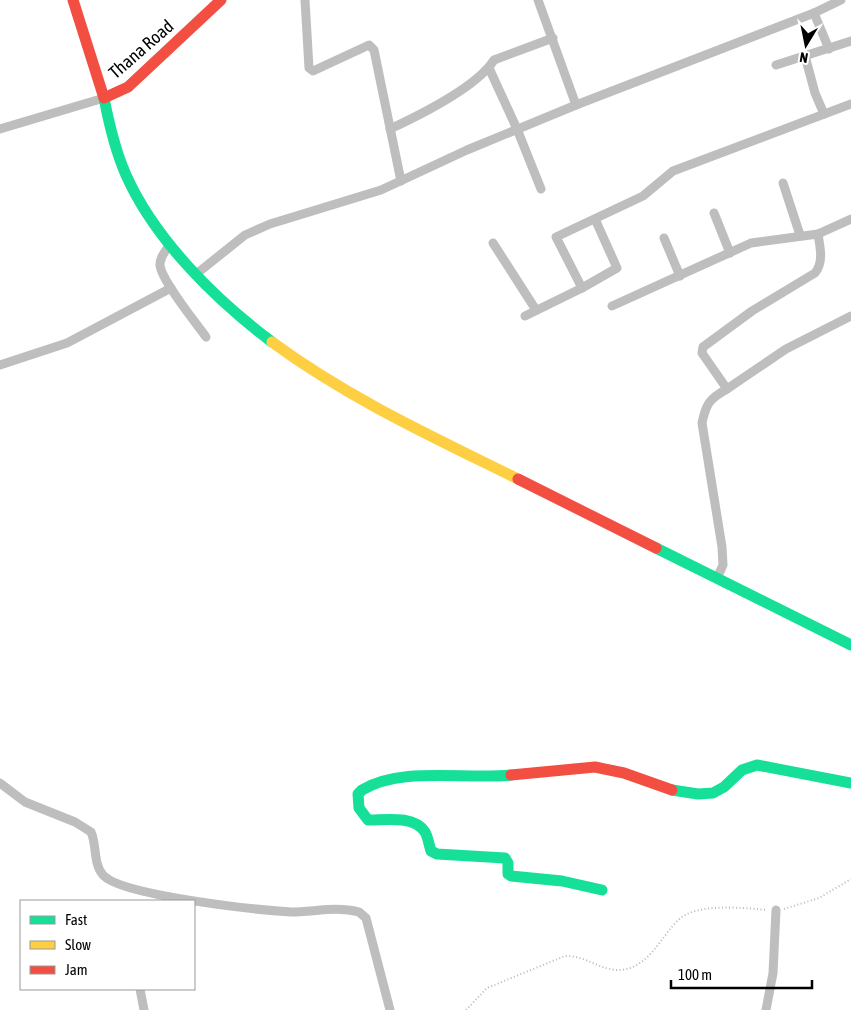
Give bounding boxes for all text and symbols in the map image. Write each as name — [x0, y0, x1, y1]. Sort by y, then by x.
street label: Thana Road — [104, 15, 178, 83]
north arrow — [781, 20, 831, 70]
text: N — [798, 49, 809, 66]
legend — [20, 900, 195, 990]
text: Fast — [65, 911, 87, 928]
text: Slow — [65, 936, 91, 953]
scale bar — [671, 958, 812, 990]
text: Jam — [65, 961, 88, 978]
text: 100 m — [678, 966, 712, 983]

